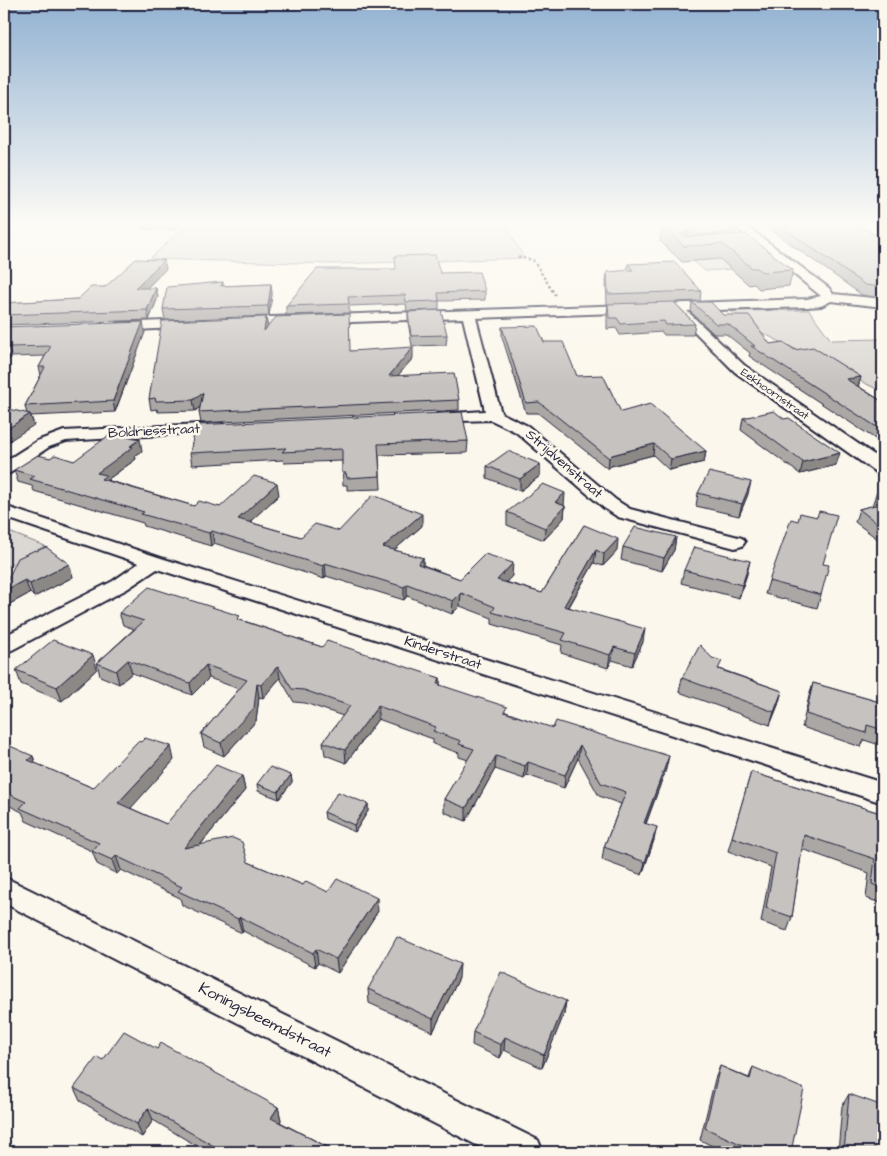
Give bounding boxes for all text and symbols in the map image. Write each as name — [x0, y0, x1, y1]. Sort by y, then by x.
street label: Eekhoornstraat — [738, 365, 813, 423]
street label: Boldriesstraat — [108, 419, 201, 443]
street label: Strijdvenstraat — [521, 425, 607, 503]
street label: Kinderstraat — [402, 631, 485, 675]
street label: Koningsbeemdstraat — [194, 977, 336, 1064]

